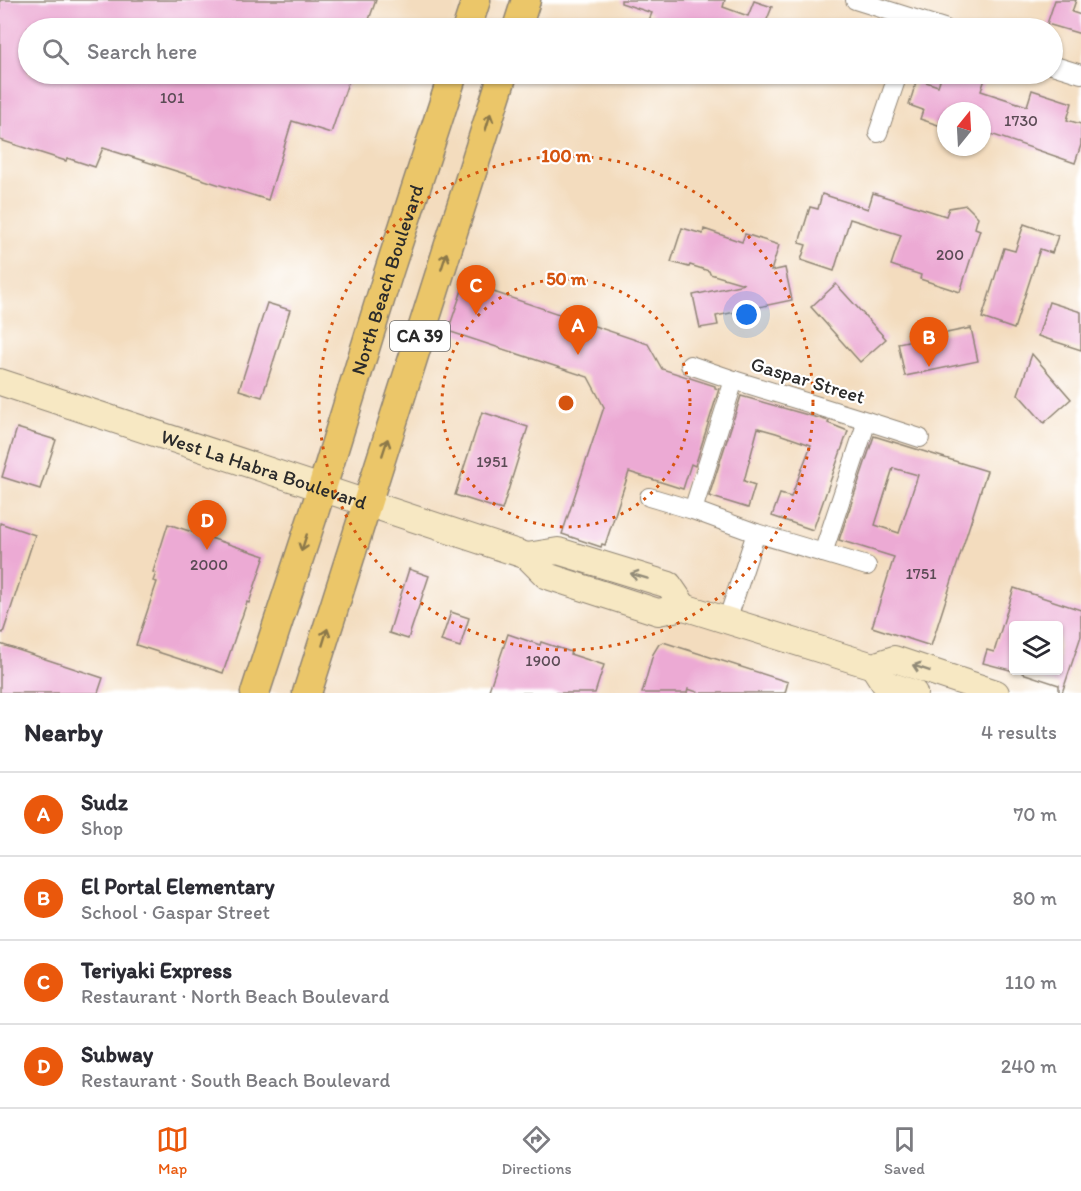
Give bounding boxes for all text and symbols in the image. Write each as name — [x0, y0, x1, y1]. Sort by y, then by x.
search box — [18, 18, 1063, 84]
icon: search — [39, 35, 72, 68]
text: Search here — [87, 38, 197, 65]
house number: 101 — [160, 88, 185, 107]
north arrow — [937, 102, 991, 156]
house number: 1730 — [1004, 111, 1038, 130]
one-way arrow — [483, 113, 494, 132]
text: 100 m — [541, 145, 592, 167]
street label: North Beach Boulevard — [346, 181, 428, 378]
house number: 200 — [936, 245, 964, 264]
one-way arrow — [439, 252, 450, 271]
pin: C — [456, 266, 496, 315]
text: 50 m — [546, 268, 587, 290]
your location — [732, 300, 761, 329]
pin: A — [558, 306, 598, 355]
pin: B — [910, 318, 948, 367]
road number: CA 39 — [390, 321, 450, 351]
street label: Gaspar Street — [748, 351, 868, 409]
centre of rings — [556, 393, 576, 413]
street label: West La Habra Boulevard — [158, 424, 370, 514]
one-way arrow — [380, 438, 391, 457]
house number: 1951 — [476, 452, 508, 471]
pin: D — [188, 500, 226, 550]
one-way arrow — [297, 533, 308, 552]
house number: 2000 — [190, 555, 228, 574]
house number: 1751 — [905, 564, 937, 583]
one-way arrow — [630, 570, 649, 581]
map controls — [1009, 621, 1063, 675]
button: layers — [1009, 621, 1063, 675]
one-way arrow — [320, 628, 331, 647]
house number: 1900 — [525, 651, 561, 670]
one-way arrow — [912, 662, 931, 673]
text: Nearby — [24, 716, 103, 748]
text: 4 results — [981, 720, 1057, 744]
text: Sudz — [81, 789, 128, 816]
text: A — [37, 802, 50, 826]
text: 70 m — [1013, 802, 1057, 826]
text: Shop — [81, 816, 123, 840]
text: El Portal Elementary — [81, 873, 275, 900]
text: B — [37, 886, 50, 910]
text: 80 m — [1012, 886, 1057, 910]
text: School · Gaspar Street — [81, 900, 270, 924]
text: Teriyaki Express — [81, 957, 232, 984]
text: C — [37, 970, 50, 994]
text: 110 m — [1005, 970, 1057, 994]
text: Restaurant · North Beach Boulevard — [81, 984, 389, 1008]
text: Subway — [81, 1041, 153, 1068]
text: D — [37, 1054, 50, 1078]
text: 240 m — [1001, 1054, 1057, 1078]
text: Restaurant · South Beach Boulevard — [81, 1068, 390, 1092]
tab: Map — [156, 1123, 189, 1178]
tab: Directions — [501, 1123, 572, 1178]
tab: Saved — [884, 1123, 925, 1178]

